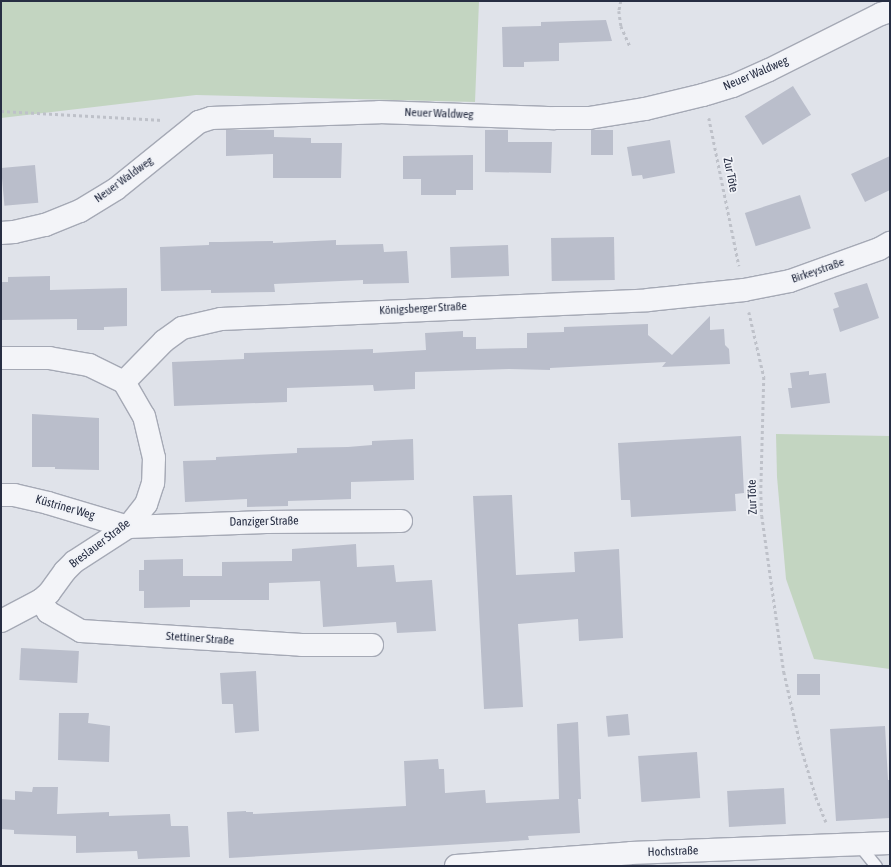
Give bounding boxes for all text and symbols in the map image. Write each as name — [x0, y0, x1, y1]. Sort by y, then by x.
street label: Neuer Waldweg — [721, 54, 791, 94]
street label: Neuer Waldweg — [404, 106, 474, 122]
street label: Neuer Waldweg — [92, 154, 156, 206]
street label: Zur Töte — [720, 156, 740, 194]
street label: Birkeystraße — [790, 255, 846, 287]
street label: Königsberger Straße — [379, 300, 467, 318]
street label: Zur Töte — [745, 479, 761, 515]
street label: Küstriner Weg — [34, 493, 96, 523]
street label: Danziger Straße — [229, 514, 299, 530]
street label: Breslauer Straße — [67, 516, 133, 572]
street label: Stettiner Straße — [165, 629, 235, 649]
street label: Hochstraße — [647, 844, 699, 860]

